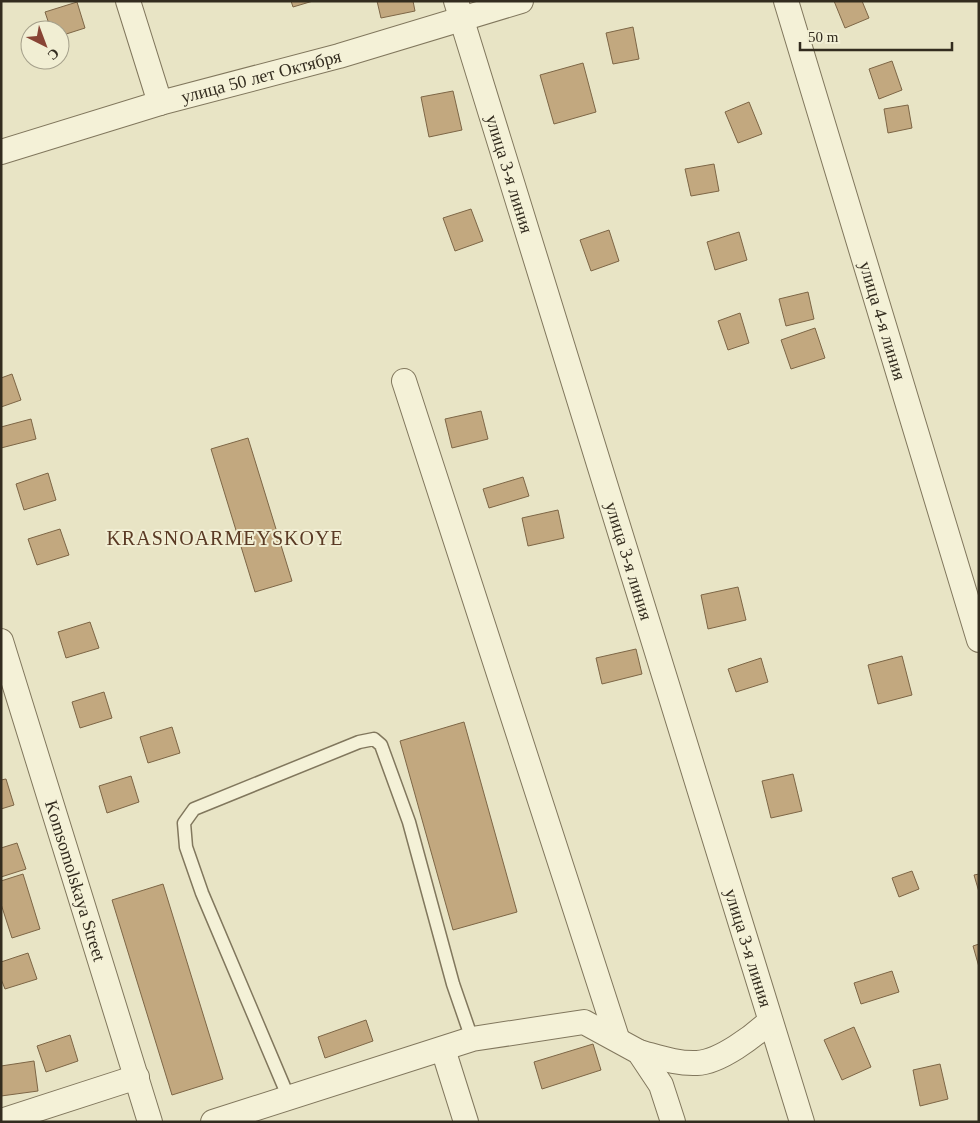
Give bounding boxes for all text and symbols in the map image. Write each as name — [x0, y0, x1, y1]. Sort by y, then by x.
north arrow — [20, 20, 70, 70]
scale bar — [800, 20, 952, 52]
text: 50 m — [808, 29, 839, 45]
text: С — [45, 45, 62, 63]
street label: улица 50 лет Октября — [179, 46, 343, 107]
street label: улица 3-я линия — [482, 112, 537, 236]
street label: улица 4-я линия — [855, 259, 910, 382]
street label: улица 3-я линия — [601, 499, 657, 623]
district label: KRASNOARMEYSKOYE — [106, 527, 344, 549]
street label: Komsomolskaya Street — [41, 798, 110, 964]
street label: улица 3-я линия — [721, 886, 776, 1010]

